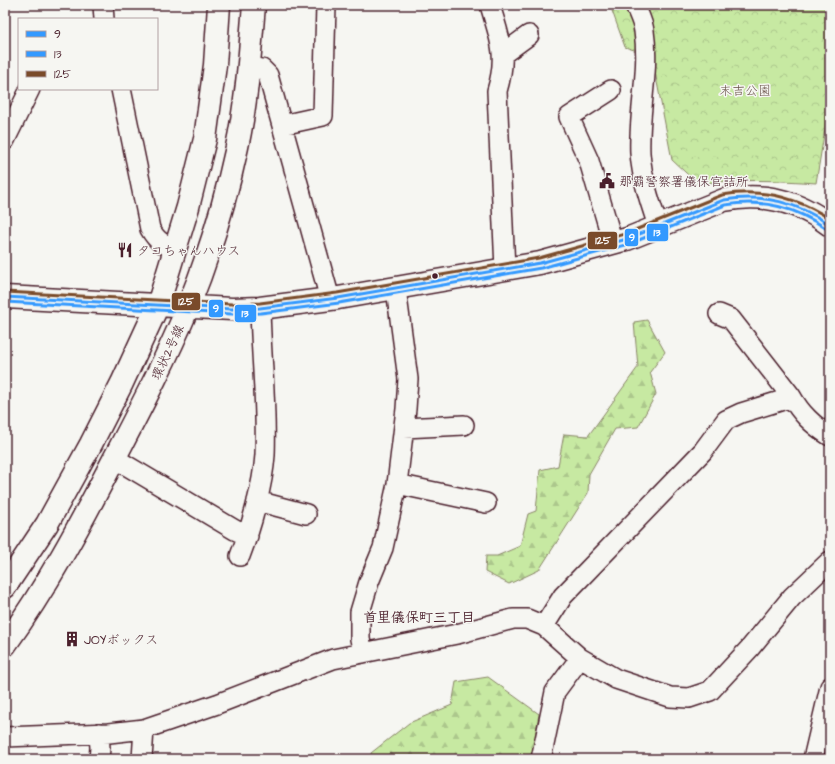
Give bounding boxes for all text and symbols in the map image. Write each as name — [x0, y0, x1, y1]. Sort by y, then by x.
legend — [18, 18, 158, 90]
text: 9 — [54, 26, 61, 43]
text: 13 — [54, 46, 62, 63]
text: 125 — [54, 66, 71, 83]
park label: 末吉公園 — [719, 82, 771, 100]
public building icon: 那覇警察署儀保官詰所 — [598, 172, 616, 190]
place label: 那覇警察署儀保官詰所 — [619, 173, 749, 191]
line badge: 13 — [646, 223, 669, 242]
text: 13 — [653, 225, 661, 240]
line badge: 9 — [624, 228, 639, 247]
text: 9 — [629, 230, 635, 245]
line badge: 125 — [587, 231, 618, 250]
text: 125 — [595, 233, 611, 248]
restaurant icon: タコちゃんハウス — [116, 241, 134, 259]
place label: タコちゃんハウス — [137, 242, 240, 260]
unlabelled marker — [430, 271, 440, 281]
line badge: 125 — [171, 292, 201, 311]
text: 125 — [178, 294, 194, 309]
line badge: 9 — [208, 299, 224, 318]
text: 9 — [213, 301, 219, 316]
line badge: 13 — [234, 304, 257, 323]
text: 13 — [241, 306, 249, 321]
street label: 環状2号線 — [147, 321, 189, 383]
district label: 首里儀保町三丁目 — [363, 608, 475, 628]
building icon: JOYボックス — [63, 630, 81, 648]
place label: JOYボックス — [84, 631, 158, 649]

